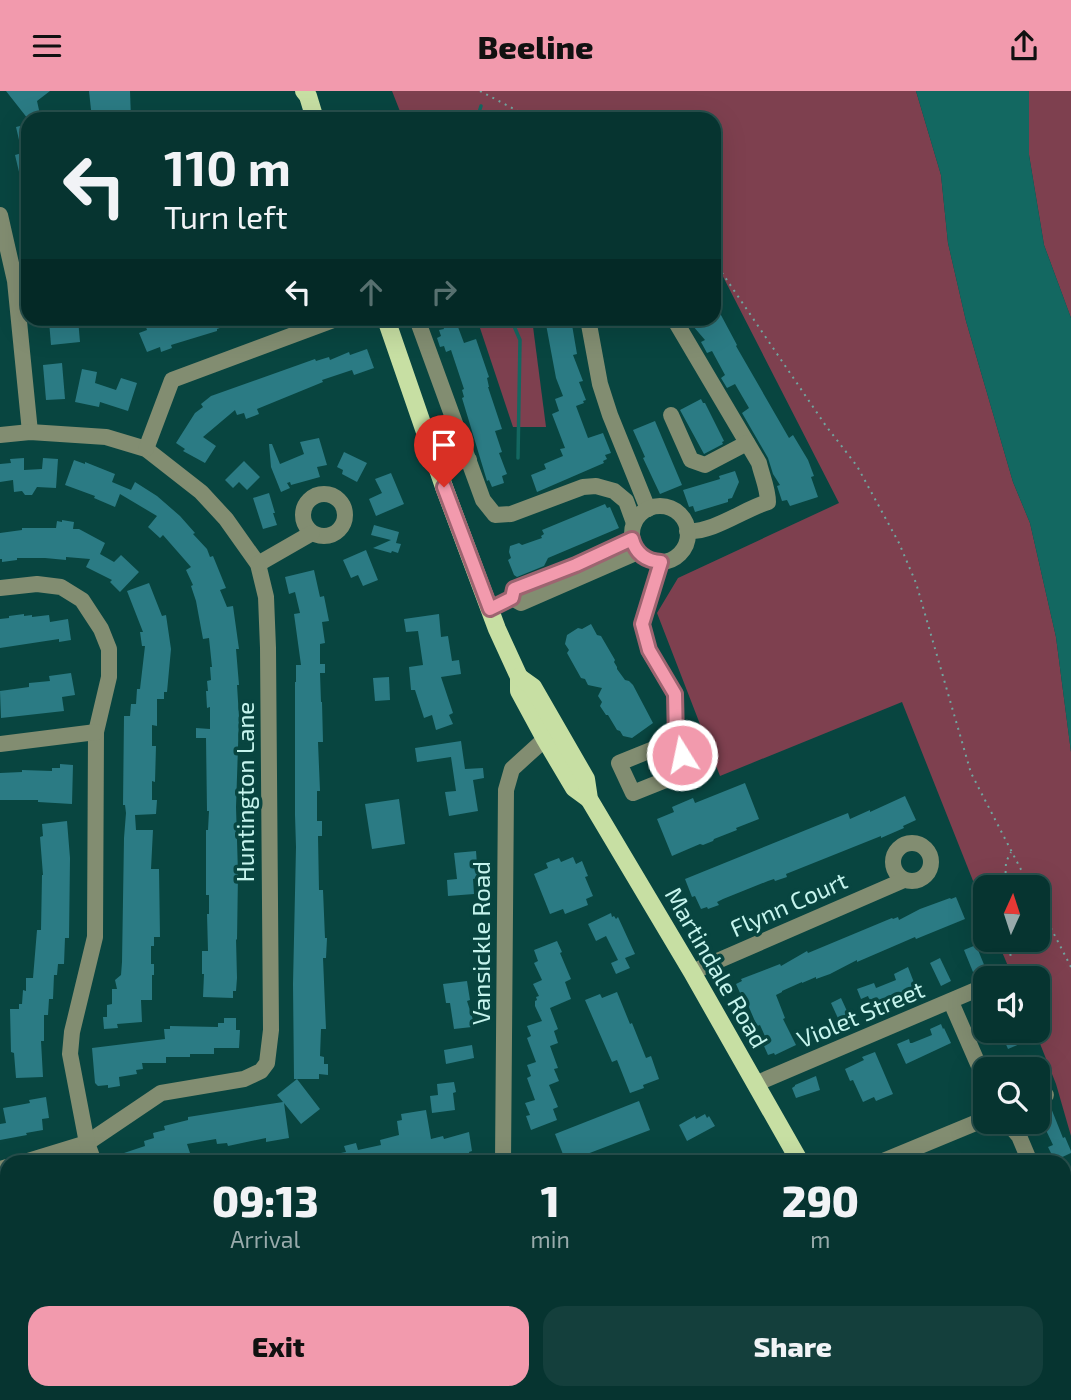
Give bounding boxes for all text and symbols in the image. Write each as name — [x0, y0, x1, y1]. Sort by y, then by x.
icon: menu — [28, 27, 66, 65]
text: Beeline — [477, 27, 594, 65]
icon: share — [1005, 27, 1043, 65]
text: 110 m — [164, 137, 291, 196]
icon: left — [49, 140, 140, 231]
text: Turn left — [164, 197, 288, 235]
icon: left — [279, 273, 317, 311]
icon: ahead — [352, 273, 390, 311]
icon: right — [425, 273, 463, 311]
pin — [414, 415, 474, 487]
icon: arrive — [425, 426, 463, 464]
street label: Huntington Lane — [230, 702, 259, 882]
position arrow — [645, 718, 719, 792]
street label: Vansickle Road — [466, 861, 495, 1025]
street label: Flynn Court — [725, 865, 851, 942]
north arrow — [973, 875, 1050, 952]
map controls — [973, 875, 1050, 1134]
street label: Martindale Road — [660, 882, 775, 1053]
button: sound — [973, 966, 1050, 1043]
street label: Violet Street — [792, 974, 928, 1053]
button: search — [973, 1057, 1050, 1134]
text: 09:13 — [212, 1175, 319, 1225]
text: 1 — [541, 1175, 560, 1225]
text: 290 — [782, 1175, 859, 1225]
text: Arrival — [230, 1225, 300, 1253]
text: min — [531, 1225, 570, 1253]
text: m — [810, 1225, 830, 1253]
button: Exit — [28, 1306, 529, 1386]
button: Share — [543, 1306, 1043, 1386]

